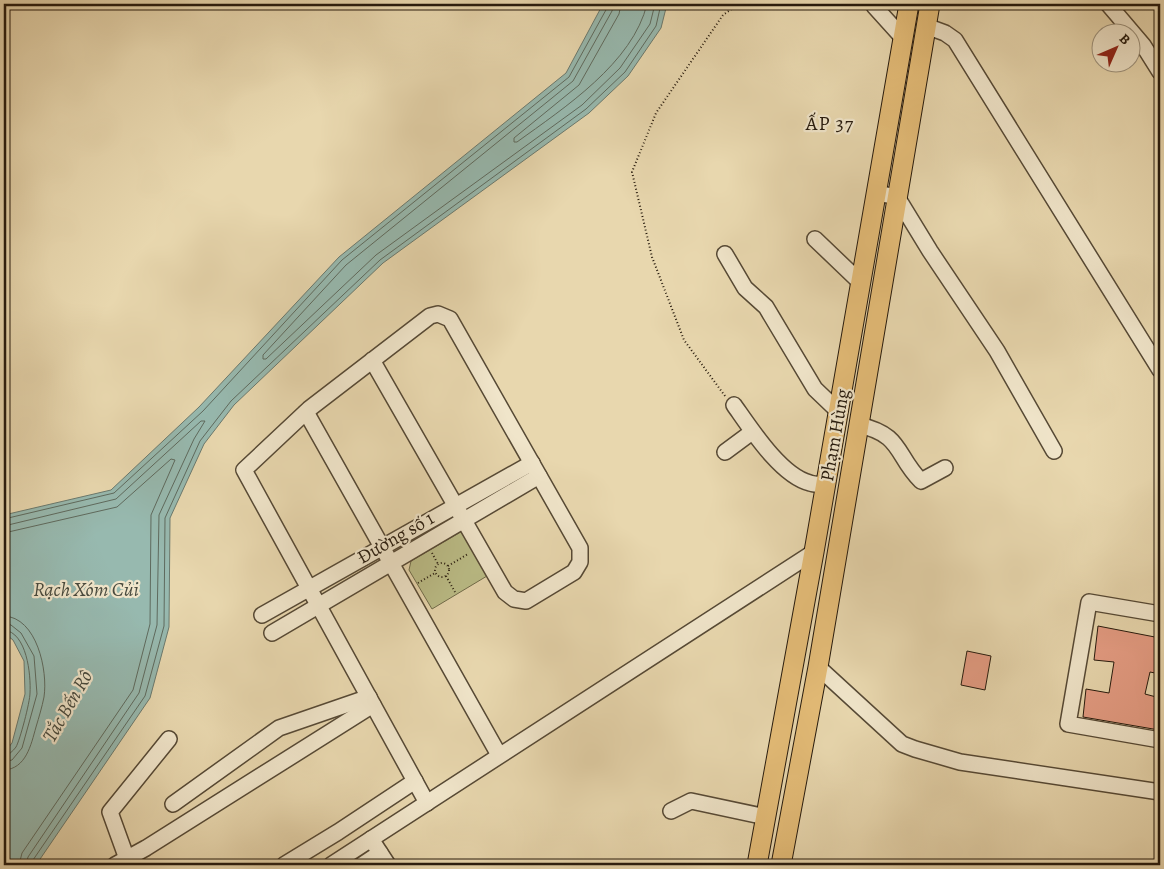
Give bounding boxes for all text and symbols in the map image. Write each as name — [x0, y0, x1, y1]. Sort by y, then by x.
north arrow — [1092, 22, 1142, 72]
text: B — [1115, 29, 1135, 49]
district label: ẤP 37 — [805, 110, 854, 137]
street label: Phạm Hùng — [814, 386, 856, 484]
street label: Đường số 1 — [352, 505, 439, 570]
water label: Rạch Xóm Củi — [33, 576, 139, 603]
water label: Tắc Bến Rô — [36, 665, 99, 747]

